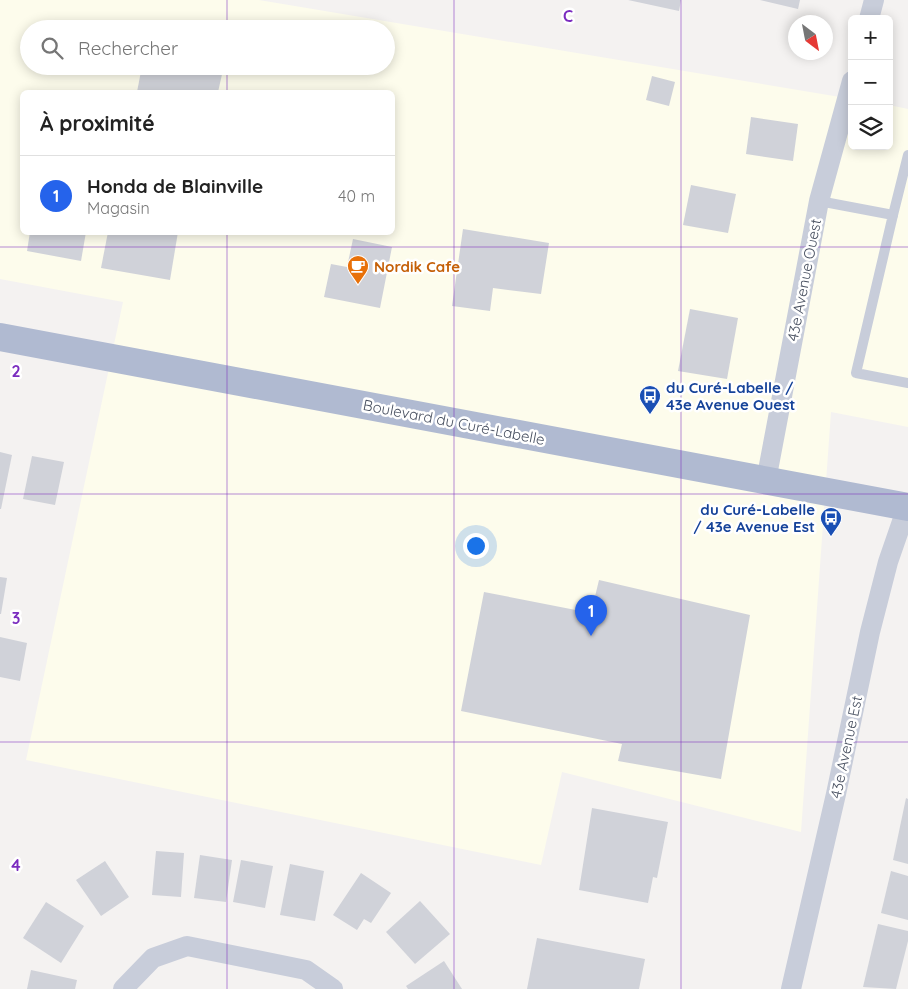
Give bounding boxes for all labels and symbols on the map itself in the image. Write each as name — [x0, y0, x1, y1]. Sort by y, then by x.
text: C — [563, 6, 573, 26]
north arrow — [788, 15, 833, 60]
street label: 43e Avenue Ouest — [783, 217, 825, 343]
cafe icon: Nordik Cafe — [346, 254, 370, 285]
place label: Nordik Cafe — [374, 257, 460, 276]
text: 2 — [11, 361, 21, 381]
place label: du Curé-Labelle / 43e Avenue Ouest — [666, 378, 796, 414]
bus stop icon: du Curé-Labelle / 43e Avenue Ouest — [638, 384, 662, 415]
street label: Boulevard du Curé-Labelle — [362, 395, 546, 449]
place label: du Curé-Labelle / 43e Avenue Est — [693, 500, 815, 536]
bus stop icon: du Curé-Labelle / 43e Avenue Est — [819, 506, 843, 537]
your location — [463, 533, 489, 559]
pin: 1 — [575, 595, 607, 636]
text: 3 — [12, 608, 20, 628]
street label: 43e Avenue Est — [826, 694, 866, 800]
text: 4 — [11, 855, 21, 875]

